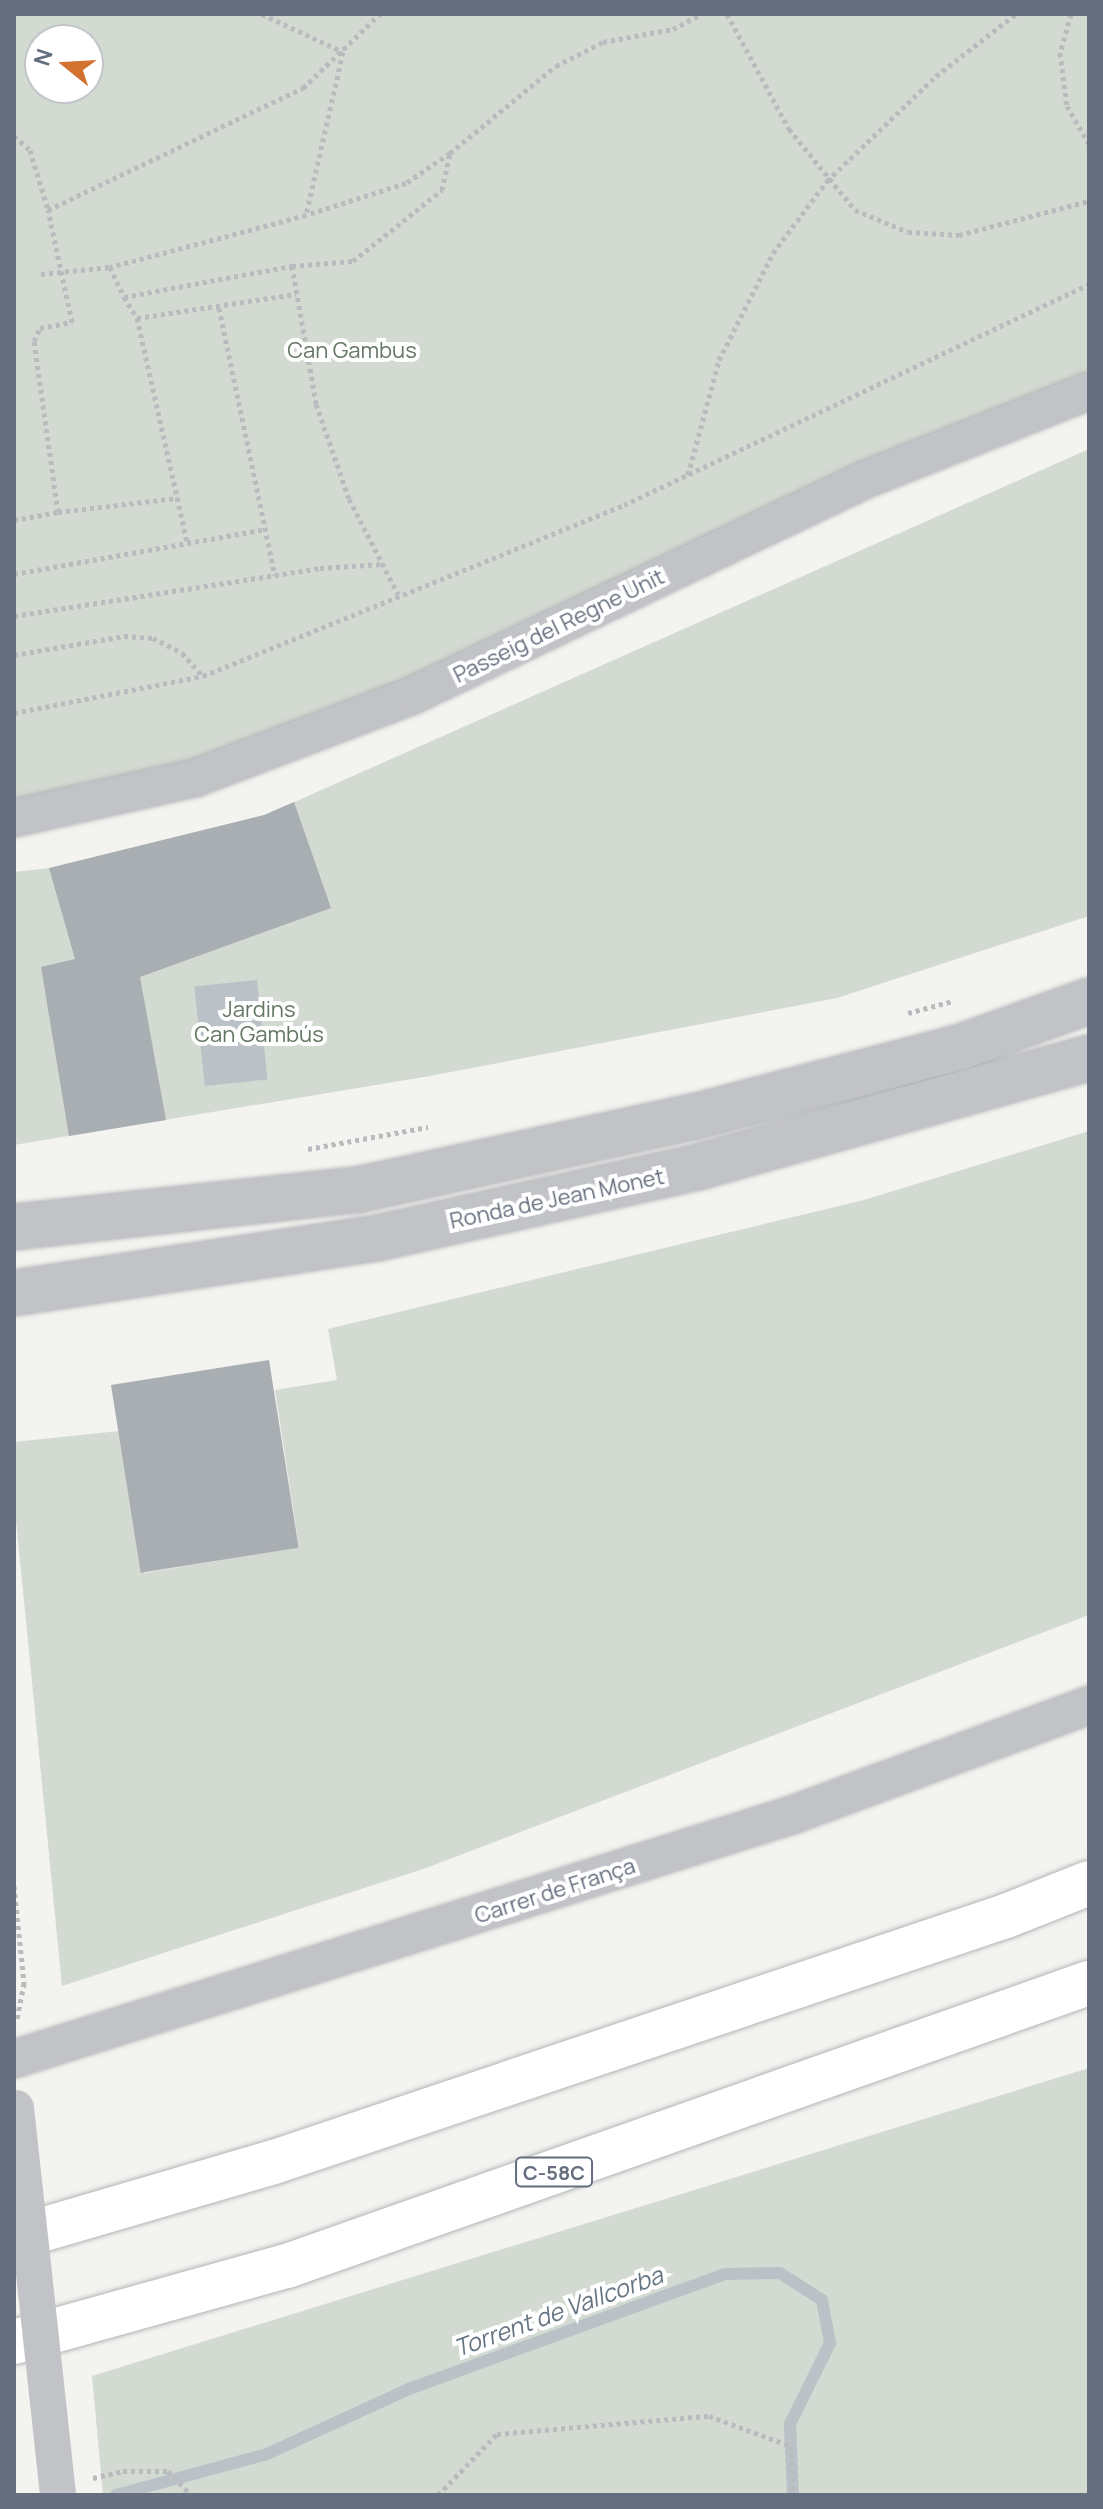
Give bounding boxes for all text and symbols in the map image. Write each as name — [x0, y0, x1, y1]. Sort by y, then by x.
north arrow — [24, 24, 104, 104]
text: N — [26, 45, 60, 69]
park label: Can Gambus — [287, 338, 417, 364]
street label: Passeig del Regne Unit — [449, 563, 669, 689]
park label: Jardins Can Gambús — [194, 996, 324, 1048]
street label: Ronda de Jean Monet — [447, 1163, 667, 1235]
street label: Carrer de França — [471, 1853, 639, 1929]
road number: C-58C — [514, 2156, 594, 2188]
water label: Torrent de Vallcorba — [450, 2260, 666, 2362]

